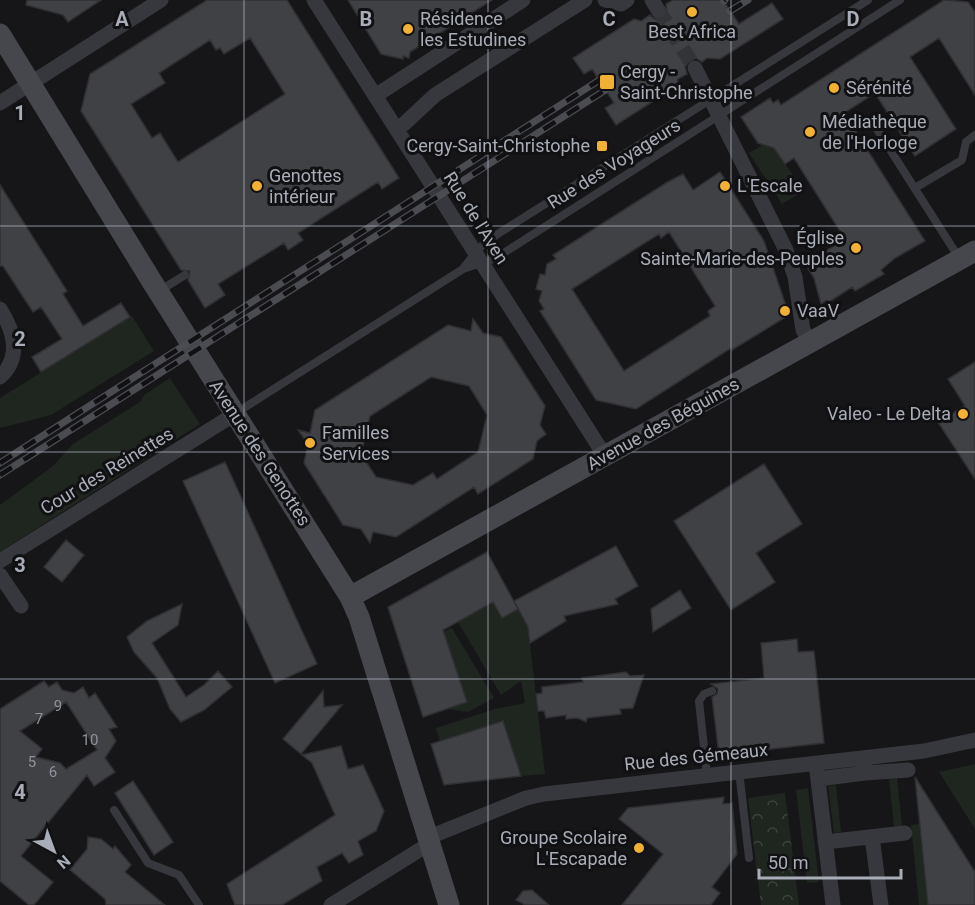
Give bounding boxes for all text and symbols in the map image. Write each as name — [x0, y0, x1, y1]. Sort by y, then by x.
marker: Best Africa — [685, 5, 699, 19]
text: A — [115, 7, 129, 31]
text: B — [360, 7, 372, 31]
text: C — [602, 7, 616, 31]
text: D — [847, 7, 860, 31]
place label: Résidence les Estudines — [420, 8, 526, 50]
place label: Best Africa — [648, 21, 736, 42]
marker: Résidence les Estudines — [401, 22, 415, 36]
place label: Cergy - Saint-Christophe — [620, 61, 753, 103]
marker: Cergy - Saint-Christophe — [598, 73, 616, 91]
place label: Sérénité — [846, 77, 911, 98]
marker: Sérénité — [827, 81, 841, 95]
text: 1 — [14, 101, 26, 125]
place label: Médiathèque de l'Horloge — [822, 111, 927, 153]
street label: Rue des Voyageurs — [543, 114, 684, 213]
marker: Médiathèque de l'Horloge — [803, 125, 817, 139]
place label: Cergy-Saint-Christophe — [407, 135, 590, 156]
marker: Cergy-Saint-Christophe — [595, 139, 609, 153]
place label: Genottes intérieur — [269, 165, 342, 207]
street label: Rue de l'Aven — [440, 168, 513, 268]
place label: L'Escale — [737, 175, 803, 196]
marker: Genottes intérieur — [250, 179, 264, 193]
marker: L'Escale — [718, 179, 732, 193]
place label: Église Sainte-Marie-des-Peuples — [640, 227, 844, 269]
marker: Église Sainte-Marie-des-Peuples — [849, 241, 863, 255]
place label: VaaV — [797, 300, 840, 321]
marker: VaaV — [778, 304, 792, 318]
text: 2 — [14, 327, 26, 351]
street label: Avenue des Béguines — [583, 373, 743, 474]
street label: Avenue des Genottes — [205, 376, 315, 529]
place label: Valeo - Le Delta — [827, 403, 951, 424]
marker: Valeo - Le Delta — [956, 407, 970, 421]
place label: Familles Services — [322, 422, 390, 464]
street label: Cour des Reinettes — [37, 423, 177, 518]
marker: Familles Services — [303, 436, 317, 450]
text: 3 — [14, 553, 26, 577]
house number: 9 — [54, 697, 62, 715]
house number: 7 — [35, 710, 43, 728]
house number: 10 — [82, 731, 98, 749]
street label: Rue des Gémeaux — [623, 739, 769, 774]
house number: 5 — [28, 753, 36, 771]
house number: 6 — [49, 763, 57, 781]
text: 4 — [14, 780, 26, 804]
north arrow — [24, 821, 84, 881]
place label: Groupe Scolaire L'Escapade — [500, 827, 627, 869]
marker: Groupe Scolaire L'Escapade — [632, 841, 646, 855]
scale bar — [759, 842, 902, 880]
text: N — [53, 851, 74, 873]
text: 50 m — [768, 852, 808, 873]

